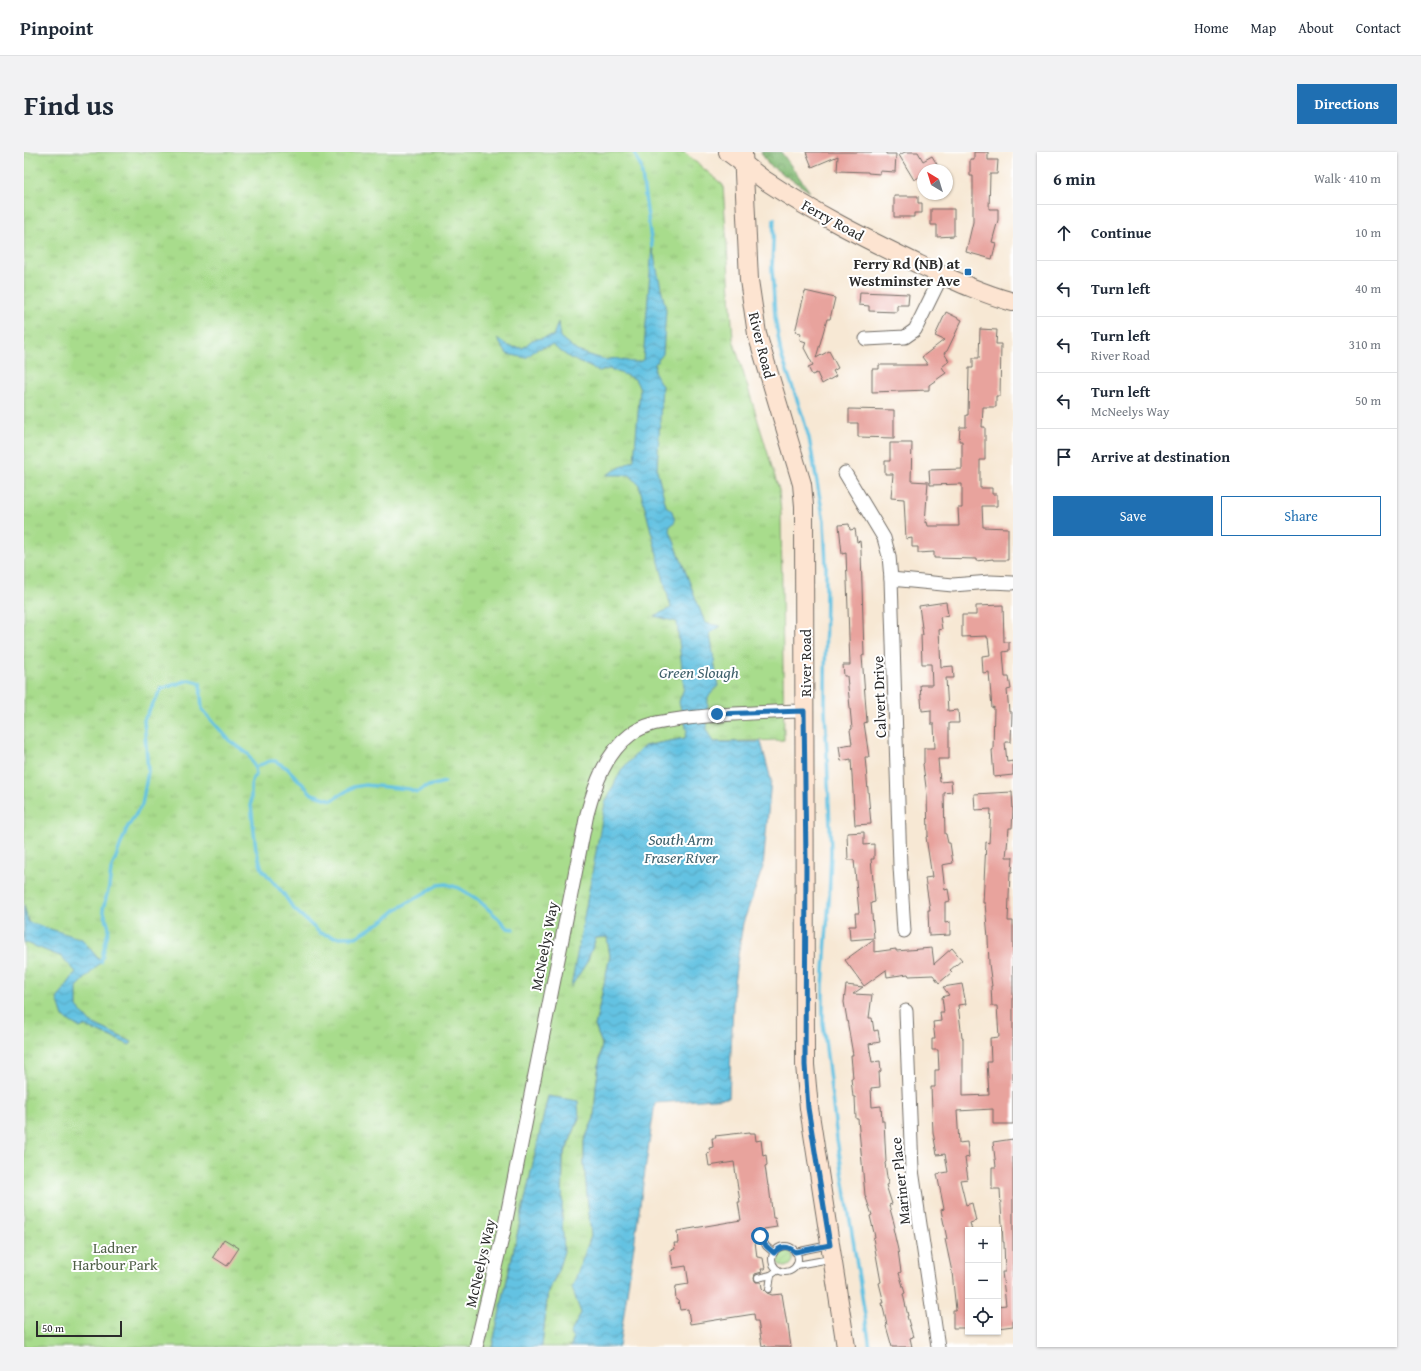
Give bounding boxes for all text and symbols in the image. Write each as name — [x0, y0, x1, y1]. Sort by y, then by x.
text: Pinpoint — [20, 14, 93, 42]
text: Home — [1194, 18, 1229, 38]
text: Map — [1251, 18, 1276, 38]
text: About — [1298, 18, 1334, 38]
text: Contact — [1356, 18, 1401, 38]
text: Find us — [24, 84, 114, 125]
button: Directions — [1297, 84, 1397, 124]
north arrow — [917, 164, 953, 200]
text: 6 min — [1053, 166, 1095, 191]
text: Walk · 410 m — [1314, 169, 1381, 188]
street label: Ferry Road — [798, 194, 868, 246]
icon: ahead — [1053, 222, 1075, 244]
text: Continue — [1091, 222, 1152, 243]
text: 10 m — [1355, 223, 1381, 242]
place label: Ferry Rd (NB) at Westminster Ave — [849, 253, 960, 291]
marker: Ferry Rd (NB) at Westminster Ave — [963, 267, 973, 277]
icon: left — [1053, 278, 1075, 300]
text: Turn left — [1091, 278, 1150, 299]
text: 40 m — [1355, 279, 1381, 298]
street label: River Road — [744, 310, 780, 380]
text: Turn left — [1091, 325, 1150, 346]
icon: left — [1053, 334, 1075, 356]
text: 310 m — [1349, 335, 1381, 354]
text: River Road — [1091, 346, 1150, 365]
text: Turn left — [1091, 381, 1150, 402]
icon: left — [1053, 390, 1075, 412]
text: 50 m — [1355, 391, 1381, 410]
text: McNeelys Way — [1091, 402, 1169, 421]
icon: arrive — [1053, 446, 1075, 468]
text: Arrive at destination — [1091, 446, 1230, 467]
button: Save — [1053, 496, 1213, 536]
button: Share — [1221, 496, 1381, 536]
street label: River Road — [795, 629, 816, 697]
street label: Calvert Drive — [867, 656, 891, 738]
water label: Green Slough — [659, 660, 739, 684]
route end — [708, 705, 726, 723]
water label: South Arm Fraser River — [643, 827, 719, 869]
street label: McNeelys Way — [525, 899, 563, 992]
street label: Mariner Place — [885, 1136, 915, 1226]
street label: McNeelys Way — [460, 1216, 501, 1309]
route start — [751, 1227, 769, 1245]
map controls — [965, 1227, 1001, 1335]
button: + — [965, 1227, 1001, 1263]
park label: Ladner Harbour Park — [72, 1237, 158, 1275]
button: − — [965, 1263, 1001, 1299]
button: locate — [965, 1299, 1001, 1335]
scale bar — [36, 1319, 122, 1338]
text: 50 m — [42, 1320, 64, 1336]

